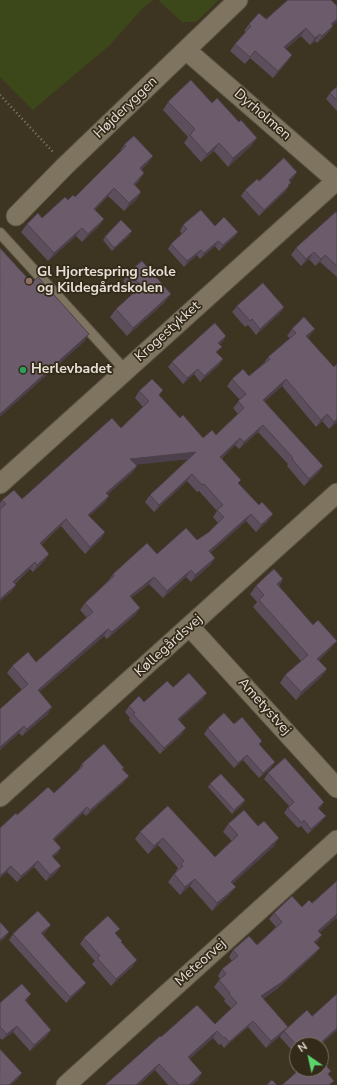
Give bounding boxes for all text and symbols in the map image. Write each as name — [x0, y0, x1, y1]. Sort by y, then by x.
street label: Højderyggen — [91, 74, 161, 142]
street label: Dyrholmen — [230, 86, 294, 144]
place label: Gl Hjortespring skole og Kildegårdskolen — [37, 265, 176, 298]
marker: Gl Hjortespring skole og Kildegårdskolen — [24, 276, 34, 286]
street label: Krogestykket — [132, 298, 204, 366]
place label: Herlevbadet — [31, 362, 112, 378]
marker: Herlevbadet — [18, 365, 28, 375]
street label: Køllegårdsvej — [132, 611, 206, 681]
street label: Ametystvej — [234, 675, 294, 739]
street label: Meteorvej — [172, 936, 230, 990]
north arrow — [289, 1037, 329, 1077]
text: N — [295, 1039, 310, 1056]

